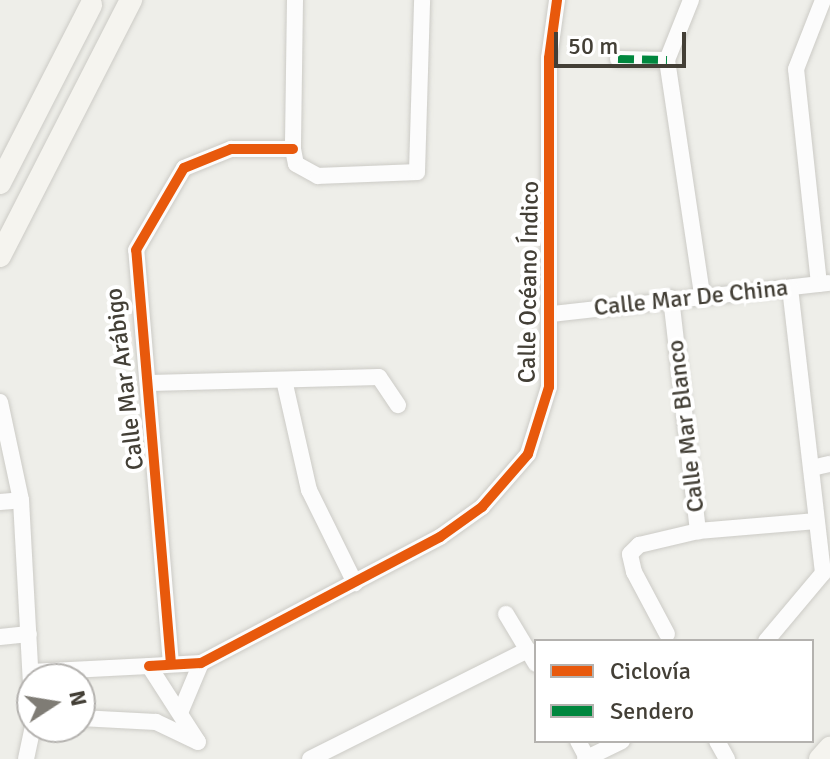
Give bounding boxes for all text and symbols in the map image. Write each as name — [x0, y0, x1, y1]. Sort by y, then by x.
scale bar — [558, 16, 690, 66]
text: 50 m — [568, 31, 618, 61]
street label: Calle Océano Índico — [513, 181, 545, 383]
street label: Calle Mar De China — [592, 273, 790, 323]
street label: Calle Mar Arábigo — [100, 286, 150, 472]
street label: Calle Mar Blanco — [661, 338, 711, 514]
legend — [534, 639, 814, 743]
text: Ciclovía — [610, 656, 691, 686]
north arrow — [16, 663, 96, 743]
text: N — [63, 688, 93, 709]
text: Sendero — [610, 696, 694, 726]

